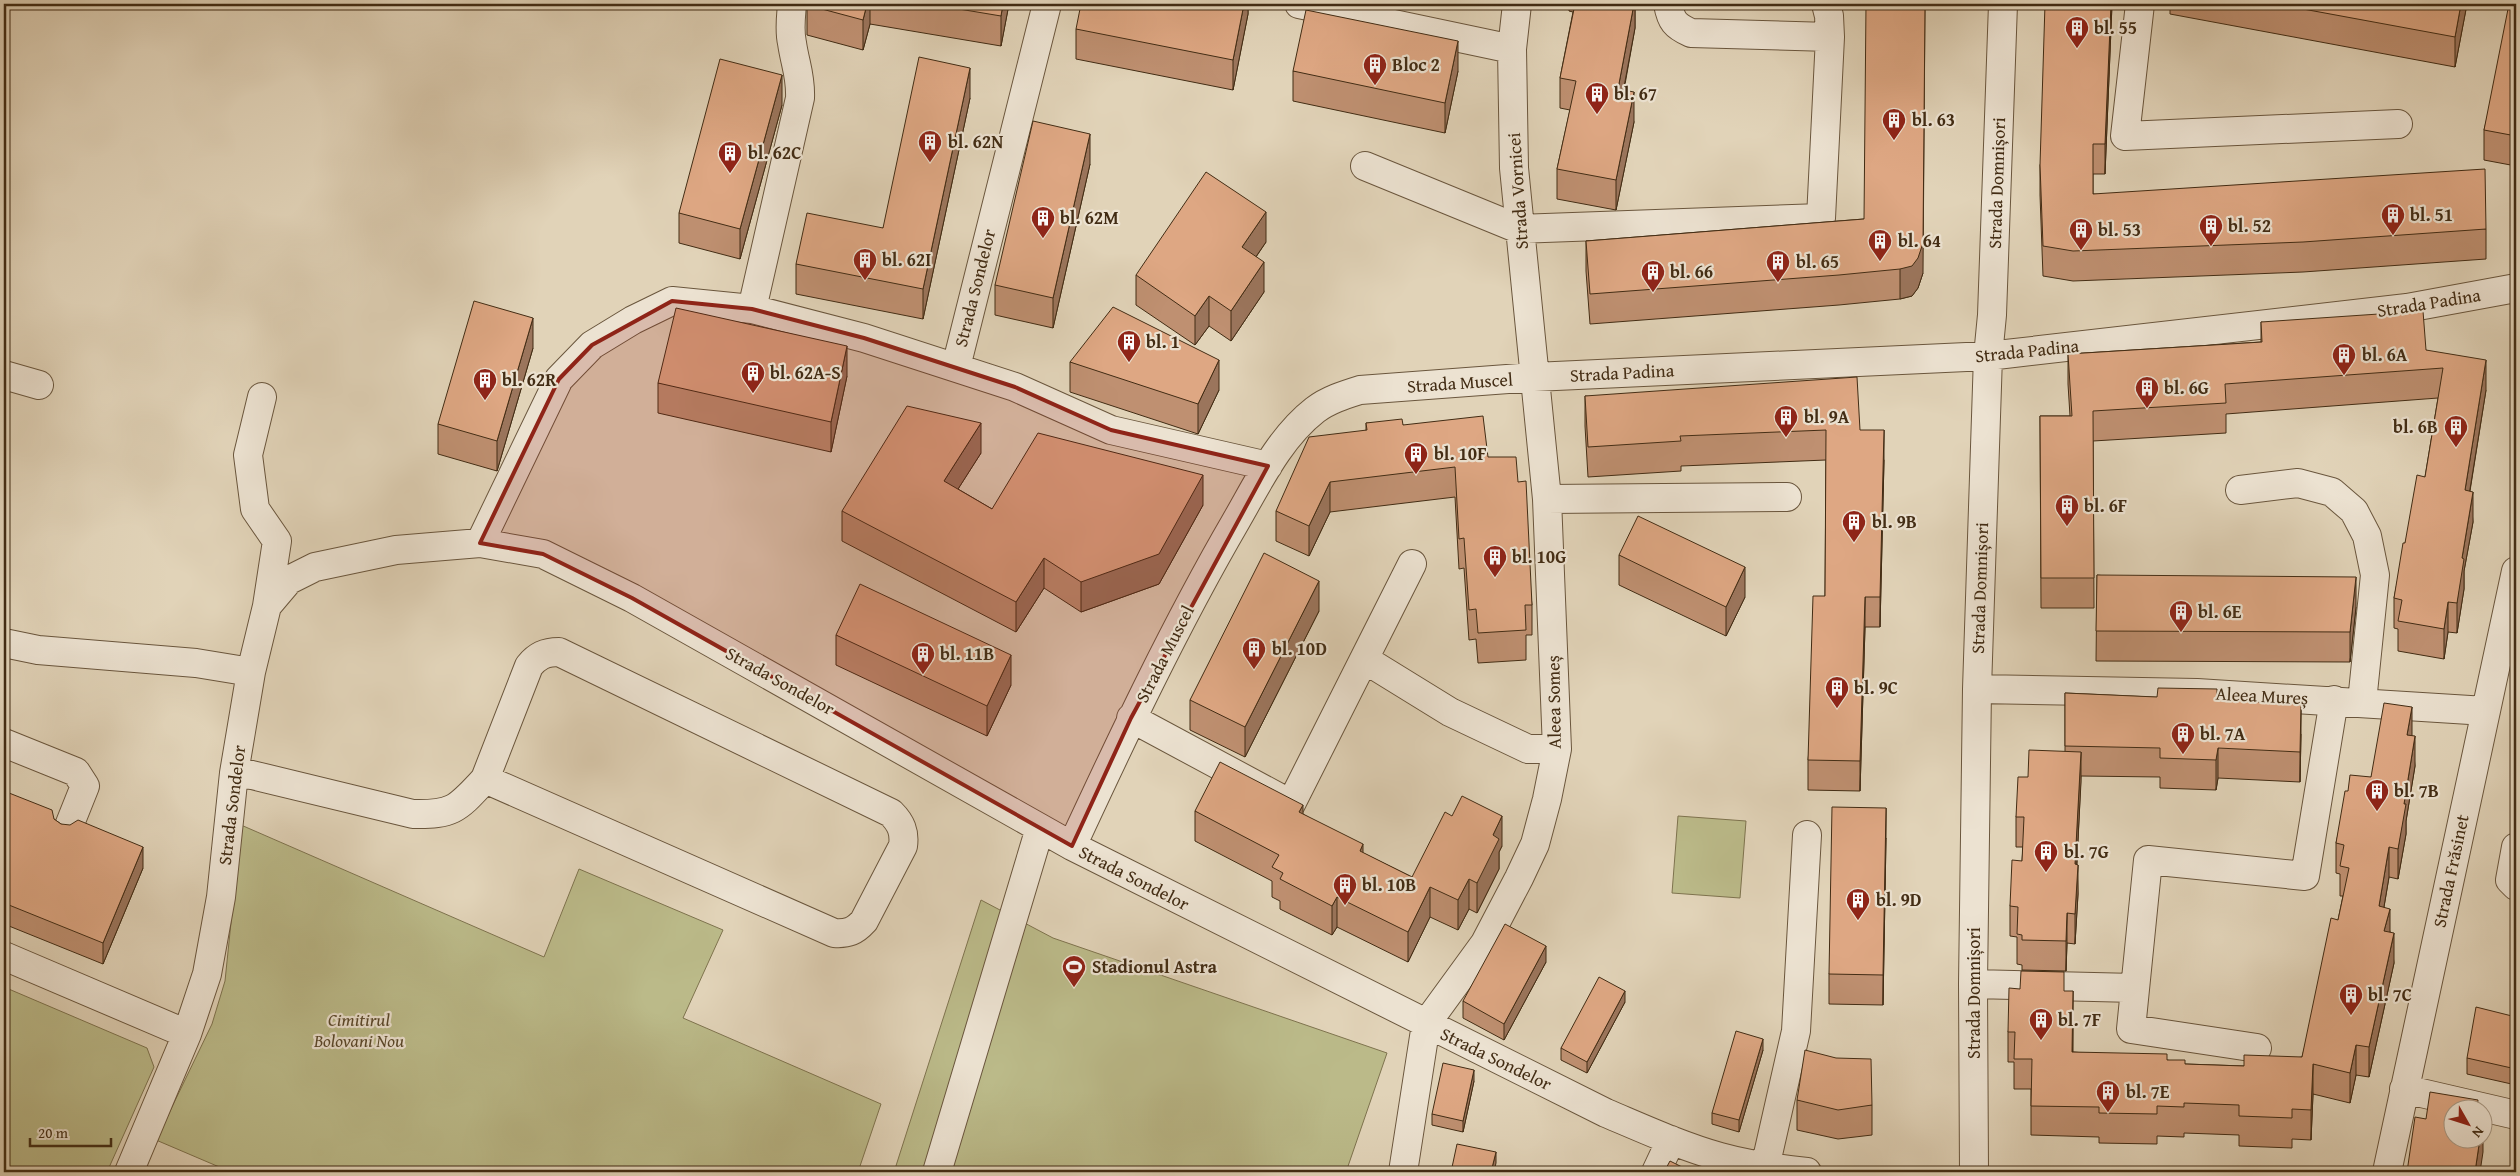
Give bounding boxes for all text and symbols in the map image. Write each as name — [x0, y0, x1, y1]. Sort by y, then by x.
place label: bl. 55 — [2094, 14, 2137, 41]
building icon: bl. 55 — [2064, 15, 2090, 49]
place label: Bloc 2 — [1392, 51, 1440, 78]
building icon: Bloc 2 — [1362, 52, 1388, 86]
place label: bl. 67 — [1614, 80, 1657, 107]
building icon: bl. 67 — [1584, 81, 1610, 115]
place label: bl. 63 — [1912, 106, 1955, 133]
building icon: bl. 63 — [1881, 107, 1907, 141]
street label: Strada Domnișori — [1981, 117, 2012, 249]
place label: bl. 62N — [948, 128, 1003, 155]
building icon: bl. 62N — [917, 129, 943, 163]
street label: Strada Vornicei — [1500, 132, 1535, 250]
place label: bl. 62C — [748, 139, 801, 166]
building icon: bl. 62C — [717, 140, 743, 174]
place label: bl. 51 — [2410, 201, 2453, 228]
building icon: bl. 51 — [2380, 202, 2406, 236]
place label: bl. 62M — [1060, 204, 1119, 231]
building icon: bl. 62M — [1030, 205, 1056, 239]
place label: bl. 52 — [2228, 212, 2271, 239]
building icon: bl. 52 — [2198, 213, 2224, 247]
place label: bl. 53 — [2098, 216, 2141, 243]
building icon: bl. 53 — [2068, 217, 2094, 251]
street label: Strada Sondelor — [947, 225, 1002, 350]
place label: bl. 64 — [1898, 227, 1941, 254]
building icon: bl. 64 — [1867, 228, 1893, 262]
place label: bl. 62I — [882, 246, 931, 273]
building icon: bl. 62I — [852, 247, 878, 281]
place label: bl. 65 — [1796, 248, 1839, 275]
building icon: bl. 65 — [1765, 249, 1791, 283]
place label: bl. 66 — [1670, 258, 1713, 285]
building icon: bl. 66 — [1640, 259, 1666, 293]
street label: Strada Padina — [2375, 281, 2483, 324]
place label: bl. 1 — [1146, 328, 1180, 355]
building icon: bl. 1 — [1116, 329, 1142, 363]
street label: Strada Padina — [1974, 332, 2081, 369]
place label: bl. 6A — [2362, 341, 2408, 368]
building icon: bl. 6A — [2331, 342, 2357, 376]
street label: Strada Padina — [1569, 356, 1675, 389]
place label: bl. 62A-S — [770, 359, 841, 386]
building icon: bl. 62A-S — [740, 360, 766, 394]
street label: Strada Muscel — [1406, 365, 1514, 400]
place label: bl. 62R — [502, 366, 557, 393]
building icon: bl. 62R — [472, 367, 498, 401]
place label: bl. 6G — [2164, 374, 2209, 401]
building icon: bl. 6G — [2134, 375, 2160, 409]
place label: bl. 9A — [1804, 403, 1850, 430]
building icon: bl. 9A — [1773, 404, 1799, 438]
place label: bl. 6B — [2393, 413, 2438, 440]
building icon: bl. 6B — [2443, 414, 2469, 448]
place label: bl. 10F — [1434, 440, 1486, 467]
building icon: bl. 10F — [1403, 441, 1429, 475]
place label: bl. 6F — [2084, 492, 2127, 519]
building icon: bl. 6F — [2054, 493, 2080, 527]
place label: bl. 9B — [1872, 508, 1917, 535]
building icon: bl. 9B — [1841, 509, 1867, 543]
street label: Strada Domnișori — [1964, 522, 1995, 654]
place label: bl. 10G — [1512, 543, 1566, 570]
building icon: bl. 10G — [1482, 544, 1508, 578]
place label: bl. 6E — [2198, 598, 2242, 625]
building icon: bl. 6E — [2168, 599, 2194, 633]
street label: Strada Muscel — [1128, 600, 1201, 707]
place label: bl. 10D — [1272, 635, 1327, 662]
building icon: bl. 10D — [1241, 636, 1267, 670]
street label: Strada Sondelor — [721, 639, 840, 722]
place label: bl. 11B — [940, 640, 994, 667]
building icon: bl. 11B — [910, 641, 936, 675]
street label: Aleea Someș — [1539, 655, 1568, 749]
place label: bl. 9C — [1854, 674, 1898, 701]
building icon: bl. 9C — [1824, 675, 1850, 709]
street label: Aleea Mureș — [2215, 680, 2309, 711]
place label: bl. 7A — [2200, 720, 2246, 747]
building icon: bl. 7A — [2170, 721, 2196, 755]
street label: Strada Sondelor — [211, 743, 252, 867]
place label: bl. 7B — [2394, 777, 2439, 804]
building icon: bl. 7B — [2364, 778, 2390, 812]
street label: Strada Frăsinet — [2425, 811, 2476, 930]
street label: Strada Sondelor — [1074, 838, 1195, 917]
place label: bl. 7G — [2064, 838, 2109, 865]
building icon: bl. 7G — [2033, 839, 2059, 873]
place label: bl. 10B — [1362, 871, 1416, 898]
building icon: bl. 10B — [1332, 872, 1358, 906]
place label: bl. 9D — [1876, 886, 1922, 913]
building icon: bl. 9D — [1845, 887, 1871, 921]
street label: Strada Domnișori — [1960, 927, 1987, 1059]
place label: Stadionul Astra — [1092, 953, 1218, 980]
sports icon: Stadionul Astra — [1061, 954, 1087, 988]
place label: bl. 7C — [2368, 981, 2412, 1008]
building icon: bl. 7C — [2338, 982, 2364, 1016]
park label: Cimitirul Bolovani Nou — [313, 1006, 404, 1054]
place label: bl. 7F — [2058, 1006, 2101, 1033]
building icon: bl. 7F — [2028, 1007, 2054, 1041]
street label: Strada Sondelor — [1436, 1020, 1557, 1097]
place label: bl. 7E — [2126, 1078, 2170, 1105]
building icon: bl. 7E — [2095, 1079, 2121, 1113]
north arrow — [2442, 1098, 2492, 1148]
scale bar — [30, 1116, 111, 1148]
text: 20 m — [38, 1122, 69, 1143]
text: N — [2467, 1122, 2489, 1143]

